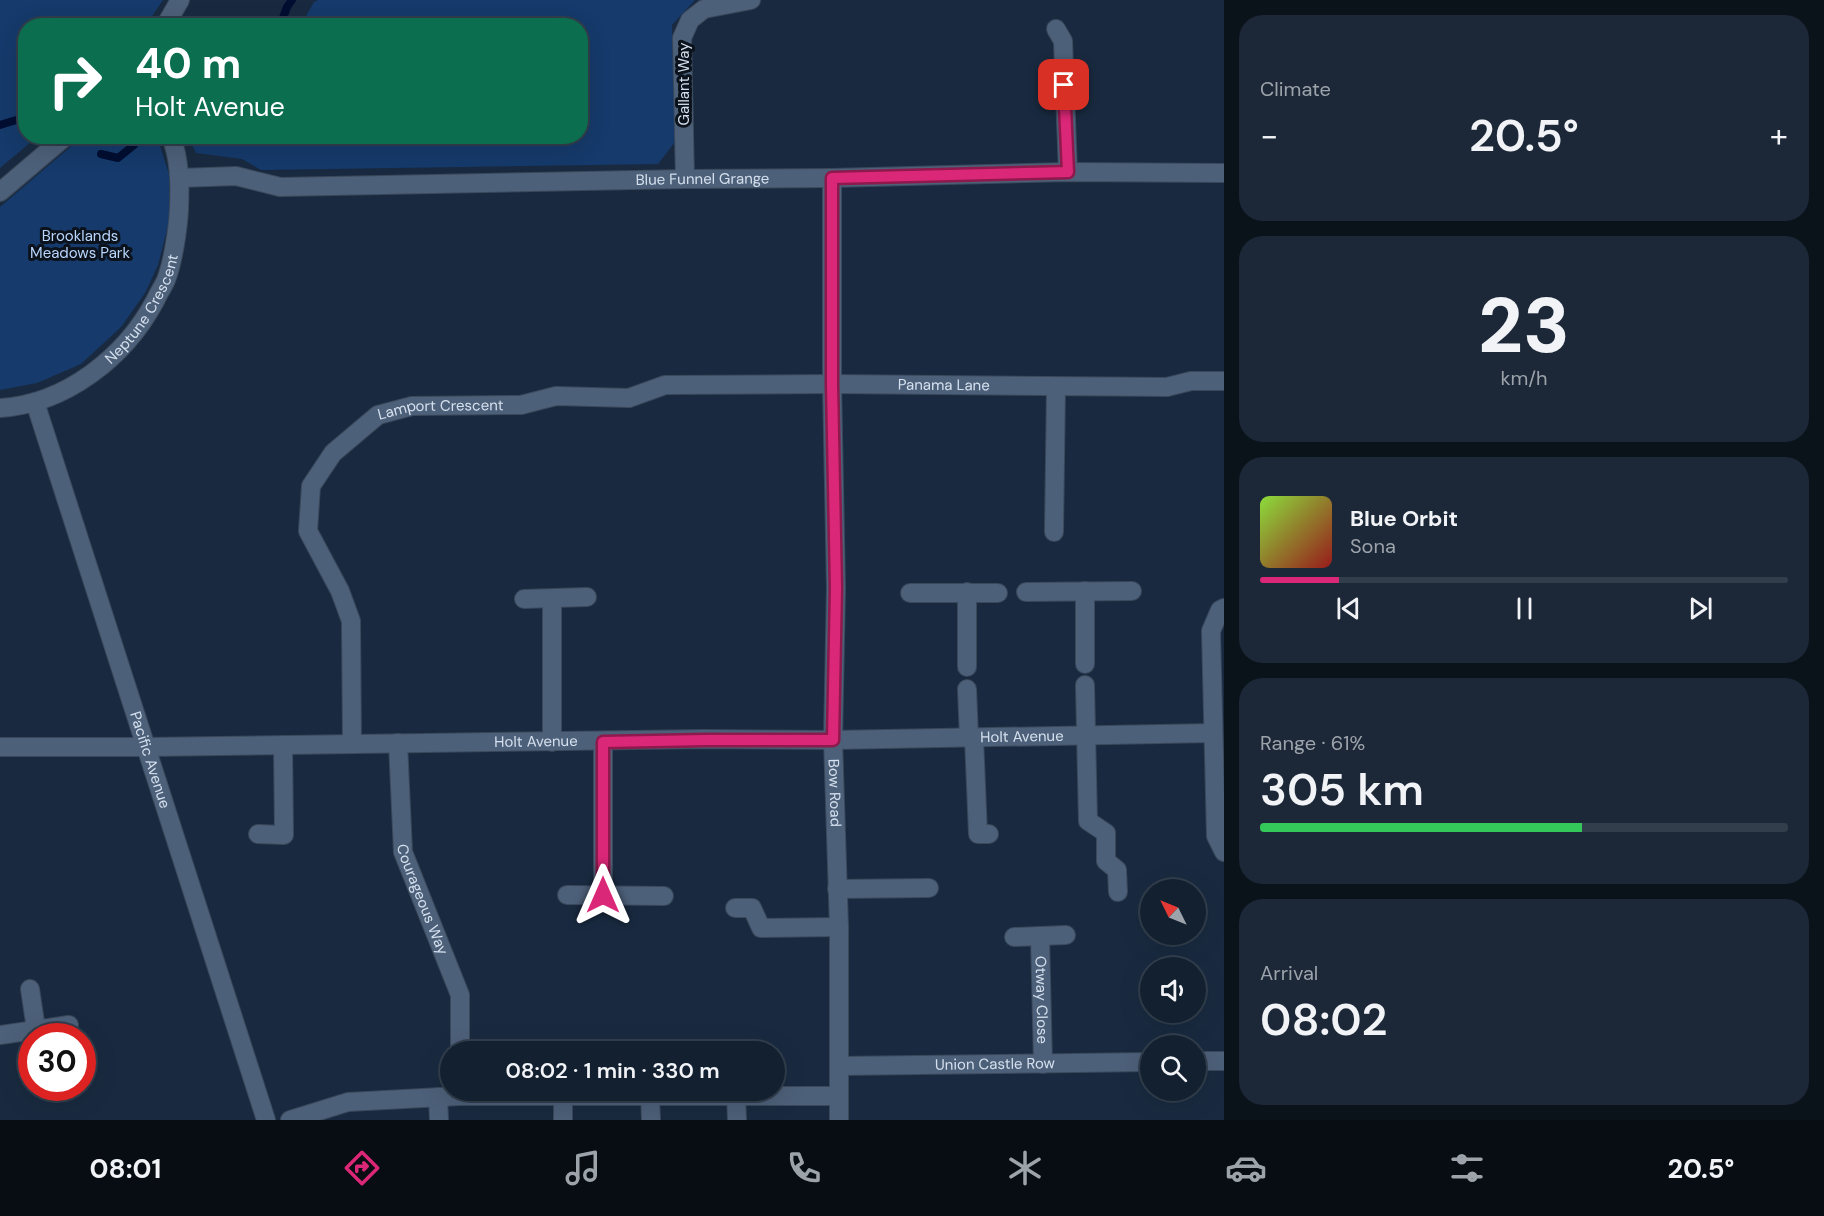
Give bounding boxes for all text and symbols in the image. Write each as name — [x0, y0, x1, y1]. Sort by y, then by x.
text: 40 m — [135, 36, 241, 91]
icon: right — [36, 42, 114, 120]
street label: Gallant Way — [674, 42, 694, 125]
pin — [1038, 59, 1089, 110]
icon: arrive — [1047, 68, 1080, 101]
text: Climate — [1260, 76, 1331, 102]
text: Holt Avenue — [135, 89, 285, 124]
text: 20.5° — [1469, 106, 1579, 165]
text: − — [1260, 114, 1278, 157]
text: + — [1770, 114, 1788, 157]
street label: Blue Funnel Grange — [636, 168, 769, 190]
park label: Brooklands Meadows Park — [30, 226, 130, 263]
street label: Neptune Crescent — [101, 252, 183, 368]
text: 23 — [1478, 275, 1570, 376]
text: km/h — [1500, 365, 1548, 391]
street label: Panama Lane — [898, 375, 990, 395]
street label: Lamport Crescent — [375, 395, 504, 425]
text: Blue Orbit — [1350, 504, 1458, 533]
text: Sona — [1350, 533, 1396, 559]
icon: previous — [1332, 592, 1365, 625]
icon: pause — [1508, 592, 1541, 625]
icon: next — [1684, 592, 1717, 625]
street label: Pacific Avenue — [125, 709, 175, 811]
street label: Holt Avenue — [980, 726, 1064, 747]
text: Range · 61% — [1260, 730, 1365, 756]
street label: Holt Avenue — [494, 731, 578, 752]
street label: Bow Road — [824, 759, 846, 827]
text: 305 km — [1260, 760, 1424, 819]
street label: Courageous Way — [393, 844, 453, 958]
position arrow — [571, 863, 635, 927]
north arrow — [1140, 879, 1206, 945]
map controls — [1140, 879, 1206, 1101]
street label: Otway Close — [1030, 956, 1053, 1044]
button: sound — [1140, 957, 1206, 1023]
text: Arrival — [1260, 960, 1318, 986]
text: 08:02 — [1260, 990, 1387, 1049]
speed limit sign: 30 — [18, 1023, 96, 1101]
button: search — [1140, 1035, 1206, 1101]
street label: Union Castle Row — [935, 1053, 1056, 1075]
text: 08:02 · 1 min · 330 m — [505, 1056, 720, 1085]
icon: directions — [341, 1147, 383, 1189]
icon: music — [562, 1147, 604, 1189]
icon: phone — [783, 1147, 825, 1189]
icon: climate — [1004, 1147, 1046, 1189]
icon: car — [1225, 1147, 1267, 1189]
icon: filters — [1446, 1147, 1488, 1189]
text: 08:01 — [90, 1151, 161, 1186]
text: 20.5° — [1668, 1151, 1734, 1186]

